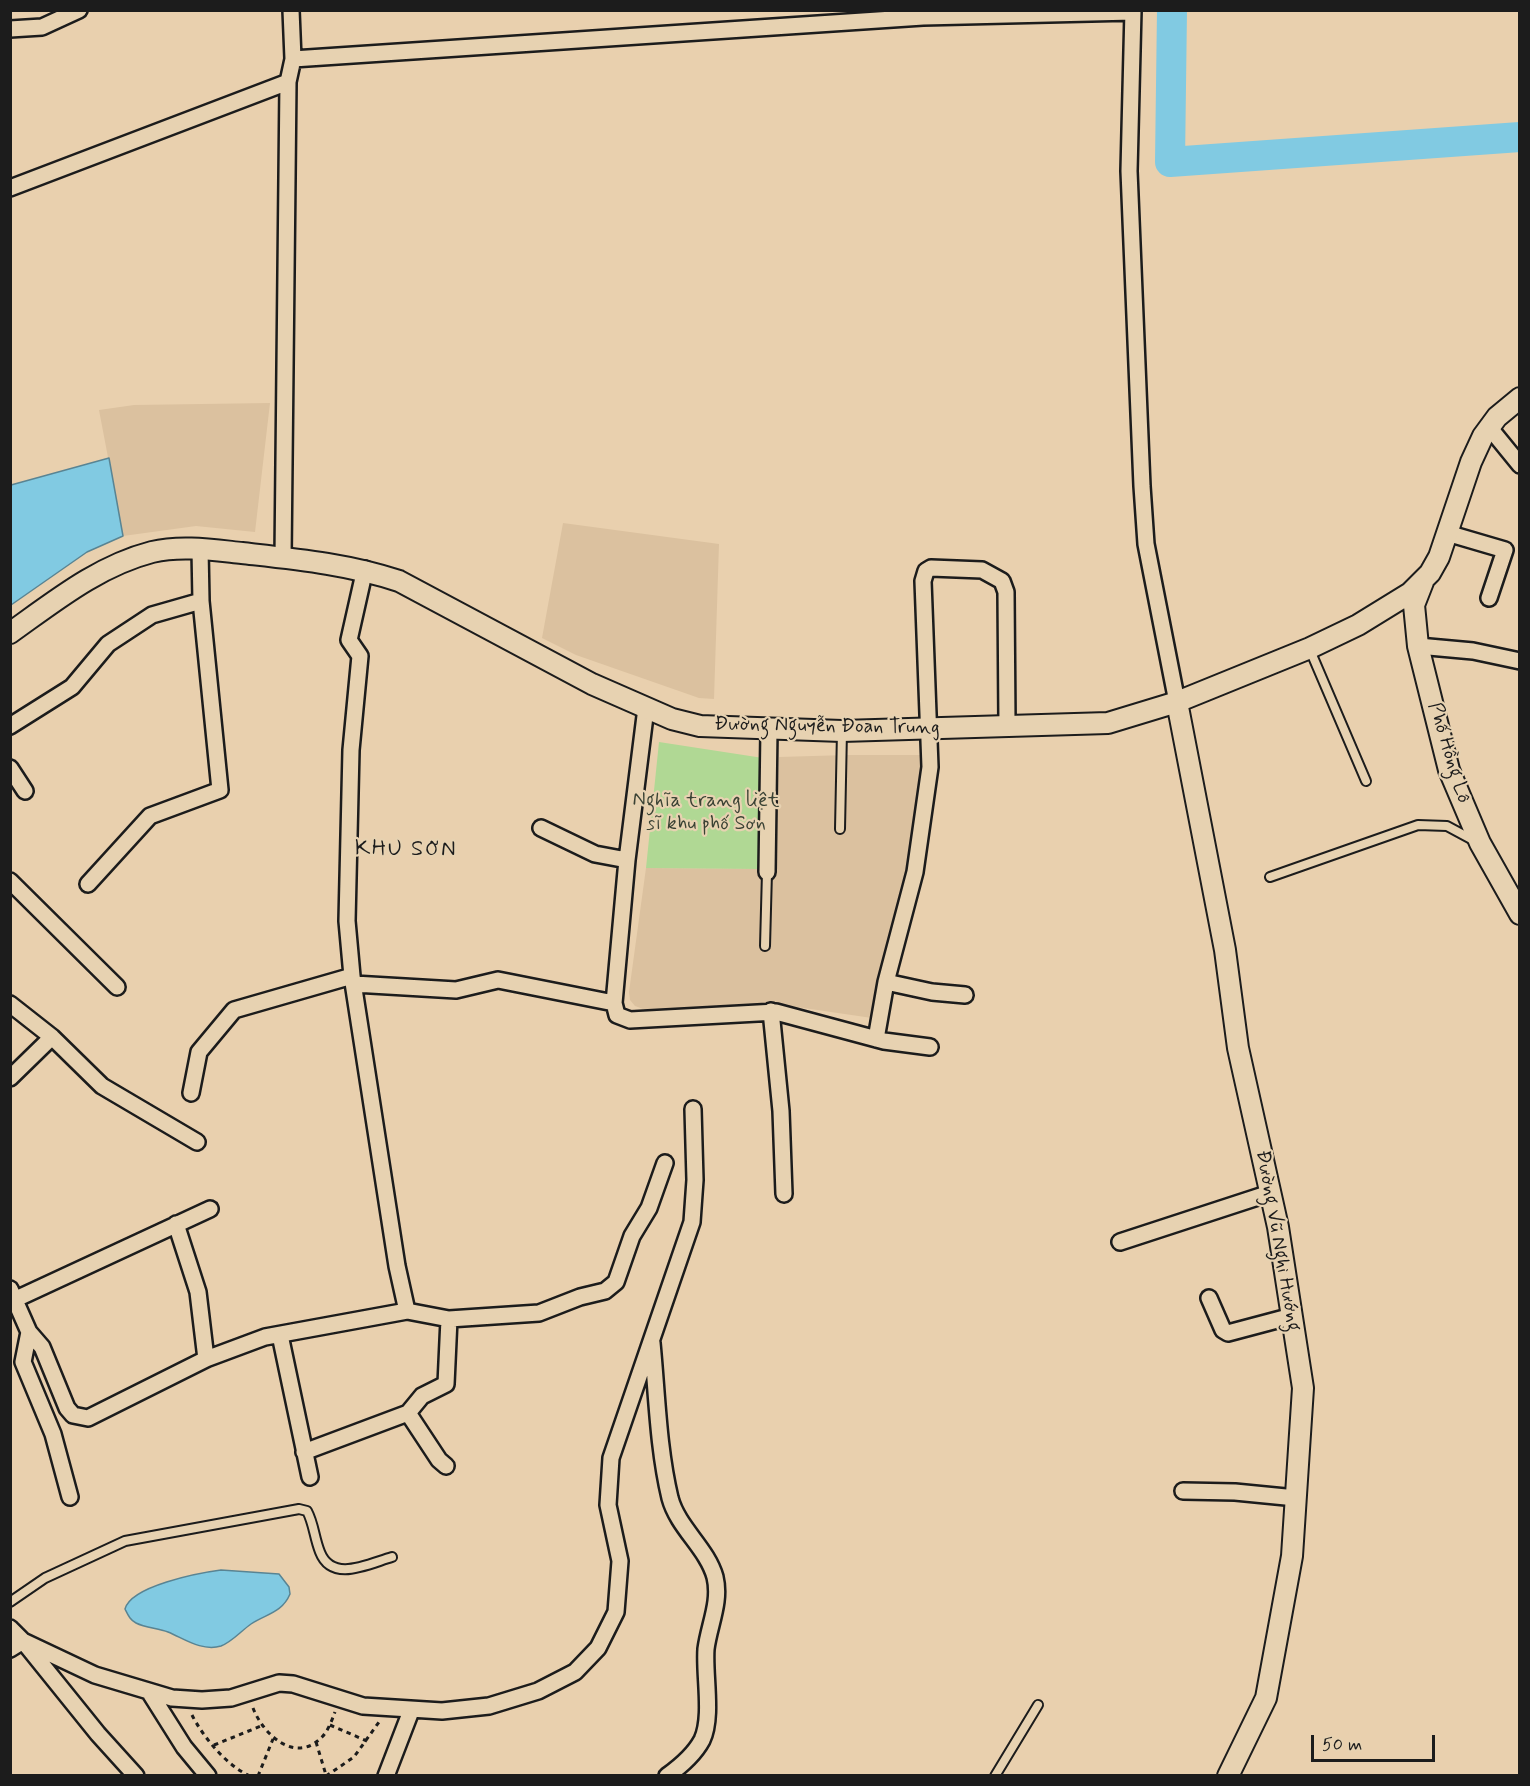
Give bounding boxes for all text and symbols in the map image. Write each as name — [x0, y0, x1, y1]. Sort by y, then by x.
street label: Phố Hồng Lô — [1421, 700, 1475, 806]
street label: Đường Nguyễn Đoan Trung — [714, 713, 940, 741]
park label: Nghĩa trang liệt sĩ khu phố Sơn — [632, 790, 780, 837]
district label: KHU SƠN — [356, 837, 456, 863]
street label: Đường Vũ Nghi Hướng — [1249, 1148, 1305, 1334]
scale bar — [1314, 1723, 1438, 1761]
text: 50 m — [1322, 1733, 1362, 1757]

